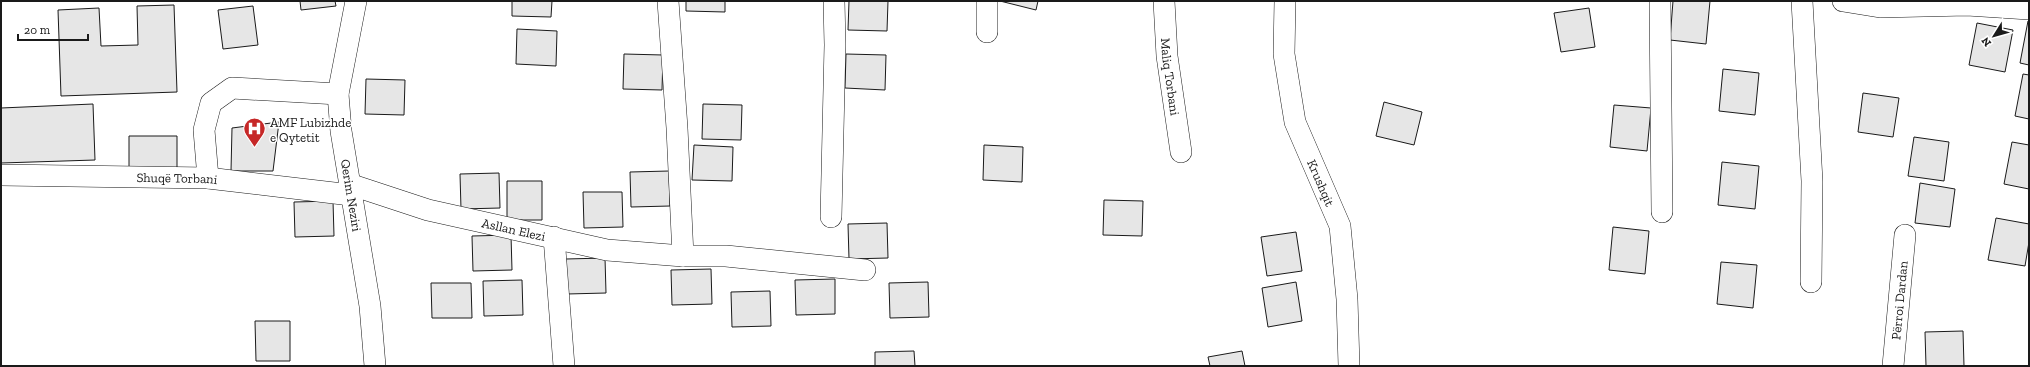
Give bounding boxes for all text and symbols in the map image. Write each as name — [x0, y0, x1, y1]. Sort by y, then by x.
scale bar — [18, 16, 88, 42]
north arrow — [1974, 16, 2014, 56]
text: 20 m — [24, 23, 51, 37]
text: N — [1978, 34, 1994, 49]
street label: Maliq Torbani — [1158, 38, 1183, 117]
place label: AMF Lubizhde e Qytetit — [270, 115, 351, 145]
hospital icon: AMF Lubizhde e Qytetit — [241, 116, 267, 149]
street label: Krushqit — [1304, 157, 1338, 209]
street label: Qerim Neziri — [338, 158, 365, 233]
street label: Shuqë Torbani — [136, 170, 219, 187]
street label: Asllan Elezi — [480, 215, 547, 244]
street label: Përroi Dardan — [1888, 260, 1911, 340]

